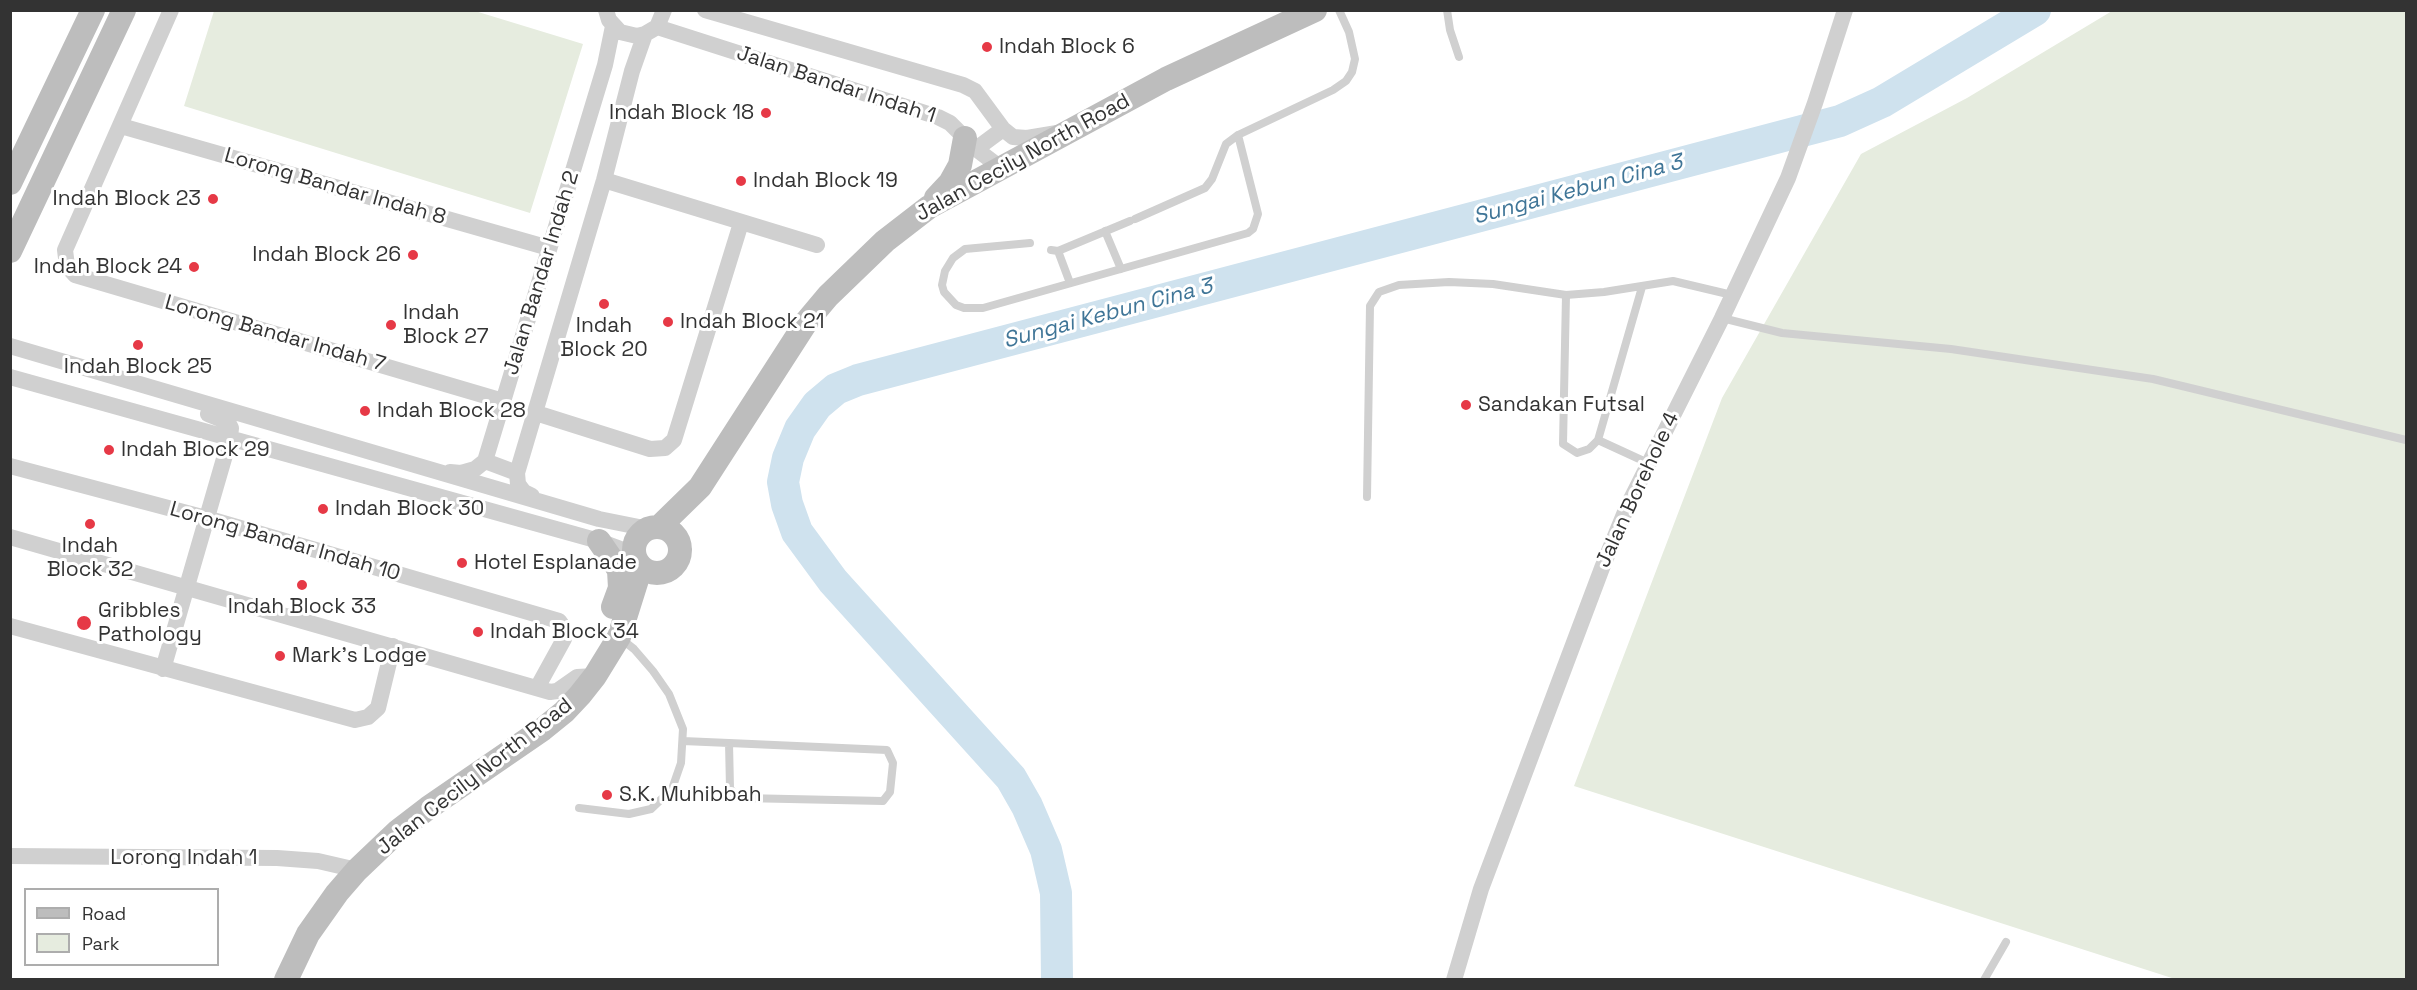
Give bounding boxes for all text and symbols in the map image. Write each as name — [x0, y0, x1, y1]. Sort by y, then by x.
place label: Indah Block 6 — [999, 34, 1135, 60]
marker: Indah Block 6 — [980, 40, 994, 54]
street label: Jalan Bandar Indah 1 — [733, 41, 939, 129]
street label: Jalan Cecily North Road — [912, 89, 1134, 227]
place label: Indah Block 18 — [609, 100, 754, 126]
marker: Indah Block 18 — [759, 106, 773, 120]
street label: Lorong Bandar Indah 8 — [221, 143, 449, 231]
water label: Sungai Kebun Cina 3 — [1470, 149, 1686, 231]
street label: Jalan Bandar Indah 2 — [499, 168, 585, 378]
place label: Indah Block 19 — [753, 168, 898, 194]
marker: Indah Block 19 — [734, 174, 748, 188]
place label: Indah Block 23 — [53, 186, 201, 212]
marker: Indah Block 23 — [206, 192, 220, 206]
place label: Indah Block 26 — [252, 242, 401, 268]
marker: Indah Block 26 — [406, 248, 420, 262]
place label: Indah Block 24 — [34, 254, 182, 280]
marker: Indah Block 24 — [187, 260, 201, 274]
water label: Sungai Kebun Cina 3 — [1000, 273, 1216, 355]
street label: Lorong Bandar Indah 7 — [162, 290, 388, 378]
marker: Indah Block 20 — [597, 297, 611, 311]
place label: Indah Block 27 — [403, 300, 489, 350]
place label: Indah Block 21 — [680, 309, 825, 335]
place label: Indah Block 20 — [560, 313, 648, 363]
marker: Indah Block 21 — [661, 315, 675, 329]
marker: Indah Block 27 — [384, 318, 398, 332]
marker: Indah Block 25 — [131, 338, 145, 352]
place label: Indah Block 25 — [64, 354, 212, 380]
place label: Sandakan Futsal — [1478, 392, 1645, 418]
place label: Indah Block 28 — [377, 398, 526, 424]
marker: Sandakan Futsal — [1459, 398, 1473, 412]
marker: Indah Block 28 — [358, 404, 372, 418]
street label: Jalan Borehole 4 — [1591, 408, 1685, 572]
place label: Indah Block 29 — [121, 437, 270, 463]
marker: Indah Block 29 — [102, 443, 116, 457]
place label: Indah Block 30 — [335, 496, 484, 522]
street label: Lorong Bandar Indah 10 — [167, 497, 403, 587]
marker: Indah Block 30 — [316, 502, 330, 516]
marker: Indah Block 32 — [83, 517, 97, 531]
place label: Indah Block 32 — [47, 533, 133, 583]
place label: Hotel Esplanade — [474, 550, 637, 576]
marker: Hotel Esplanade — [455, 556, 469, 570]
marker: Indah Block 33 — [295, 578, 309, 592]
place label: Indah Block 33 — [228, 594, 376, 620]
place label: Gribbles Pathology — [98, 598, 202, 648]
marker: Gribbles Pathology — [75, 614, 93, 632]
place label: Indah Block 34 — [490, 619, 639, 645]
marker: Indah Block 34 — [471, 625, 485, 639]
place label: Mark's Lodge — [292, 643, 427, 669]
marker: Mark's Lodge — [273, 649, 287, 663]
street label: Jalan Cecily North Road — [372, 693, 578, 861]
place label: S.K. Muhibbah — [619, 782, 762, 808]
marker: S.K. Muhibbah — [600, 788, 614, 802]
street label: Lorong Indah 1 — [110, 845, 258, 871]
legend — [24, 888, 219, 966]
text: Road — [82, 902, 126, 925]
text: Park — [82, 932, 119, 955]

